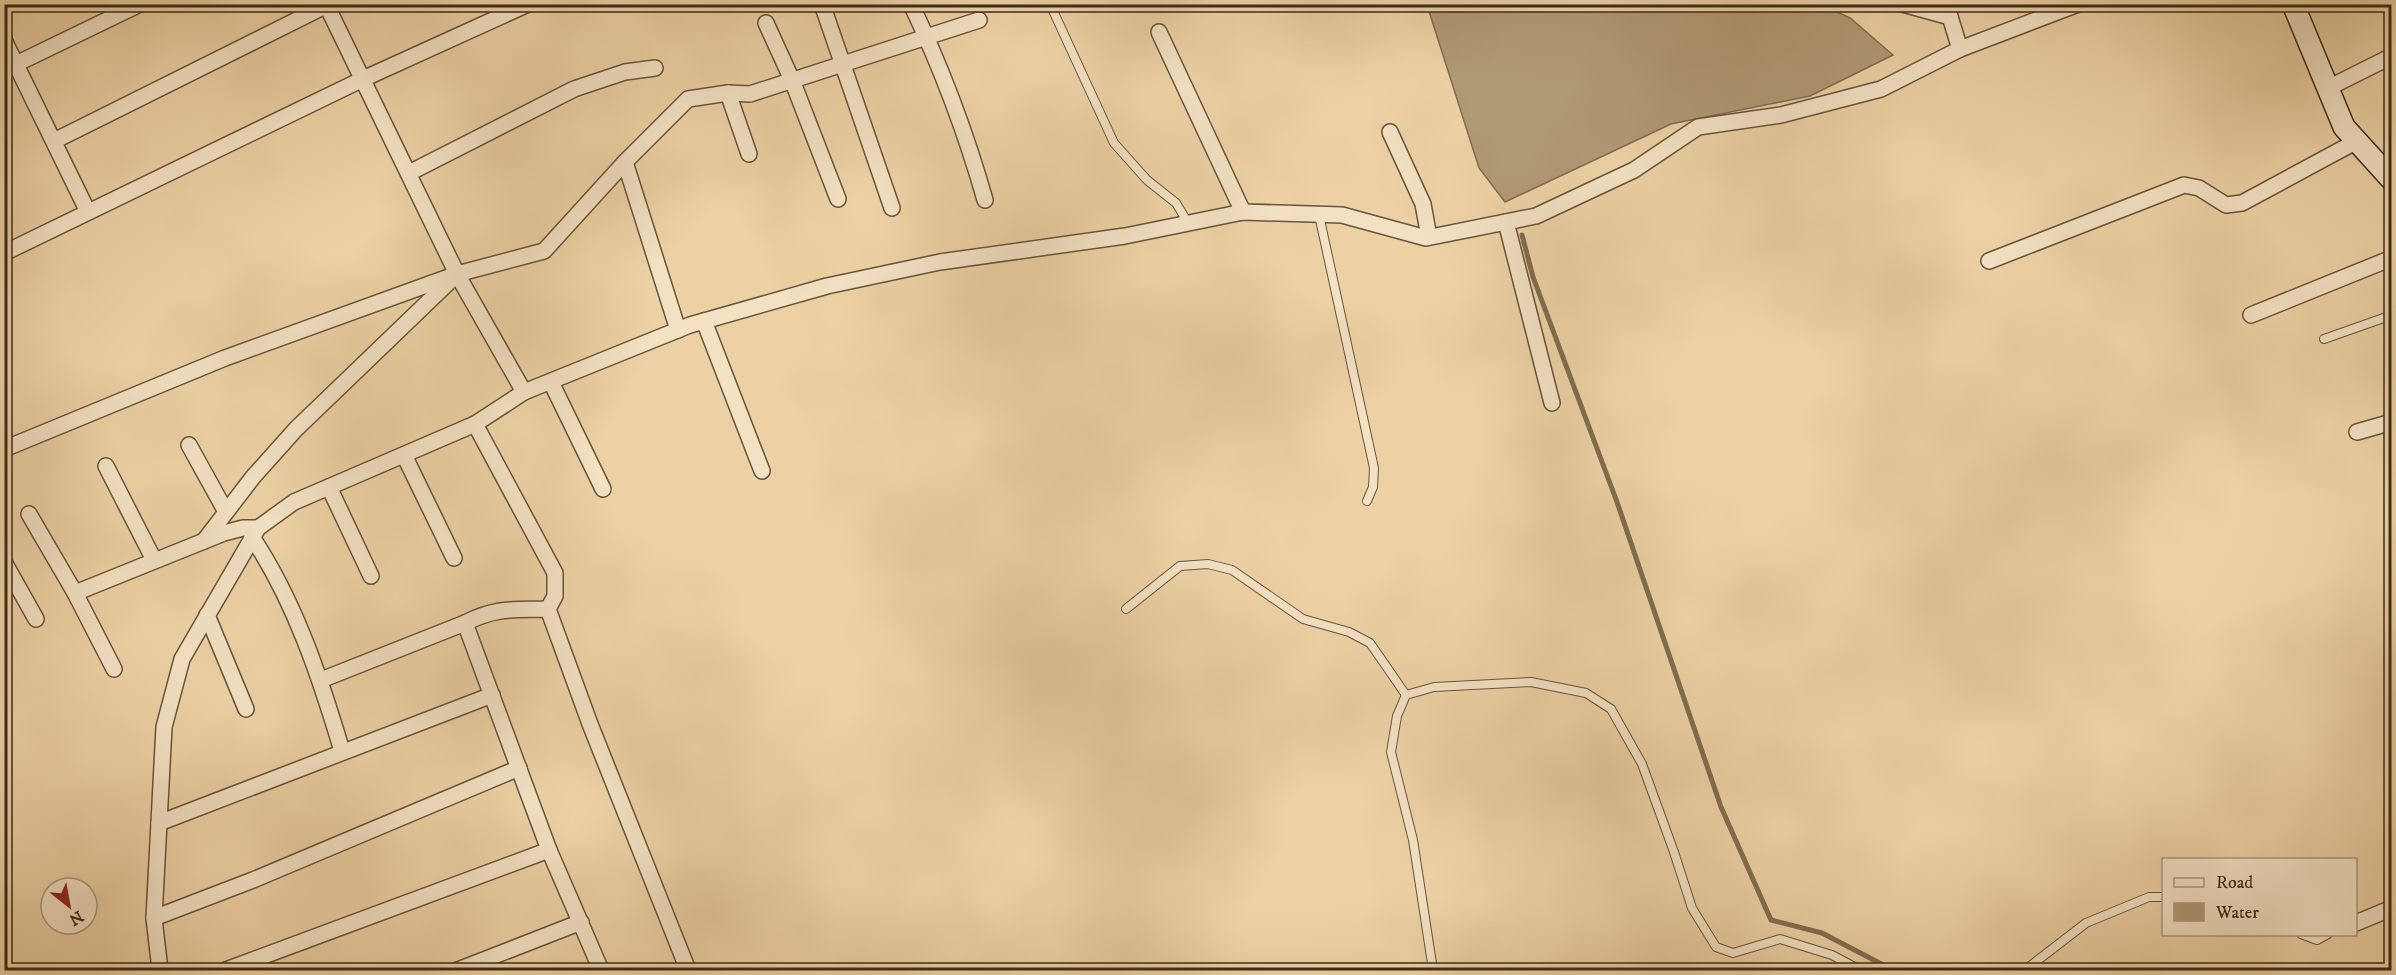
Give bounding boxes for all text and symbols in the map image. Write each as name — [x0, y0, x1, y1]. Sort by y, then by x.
legend — [2162, 858, 2357, 936]
text: Road — [2216, 872, 2253, 894]
north arrow — [39, 876, 99, 936]
text: Water — [2215, 902, 2259, 924]
text: N — [65, 906, 87, 930]

